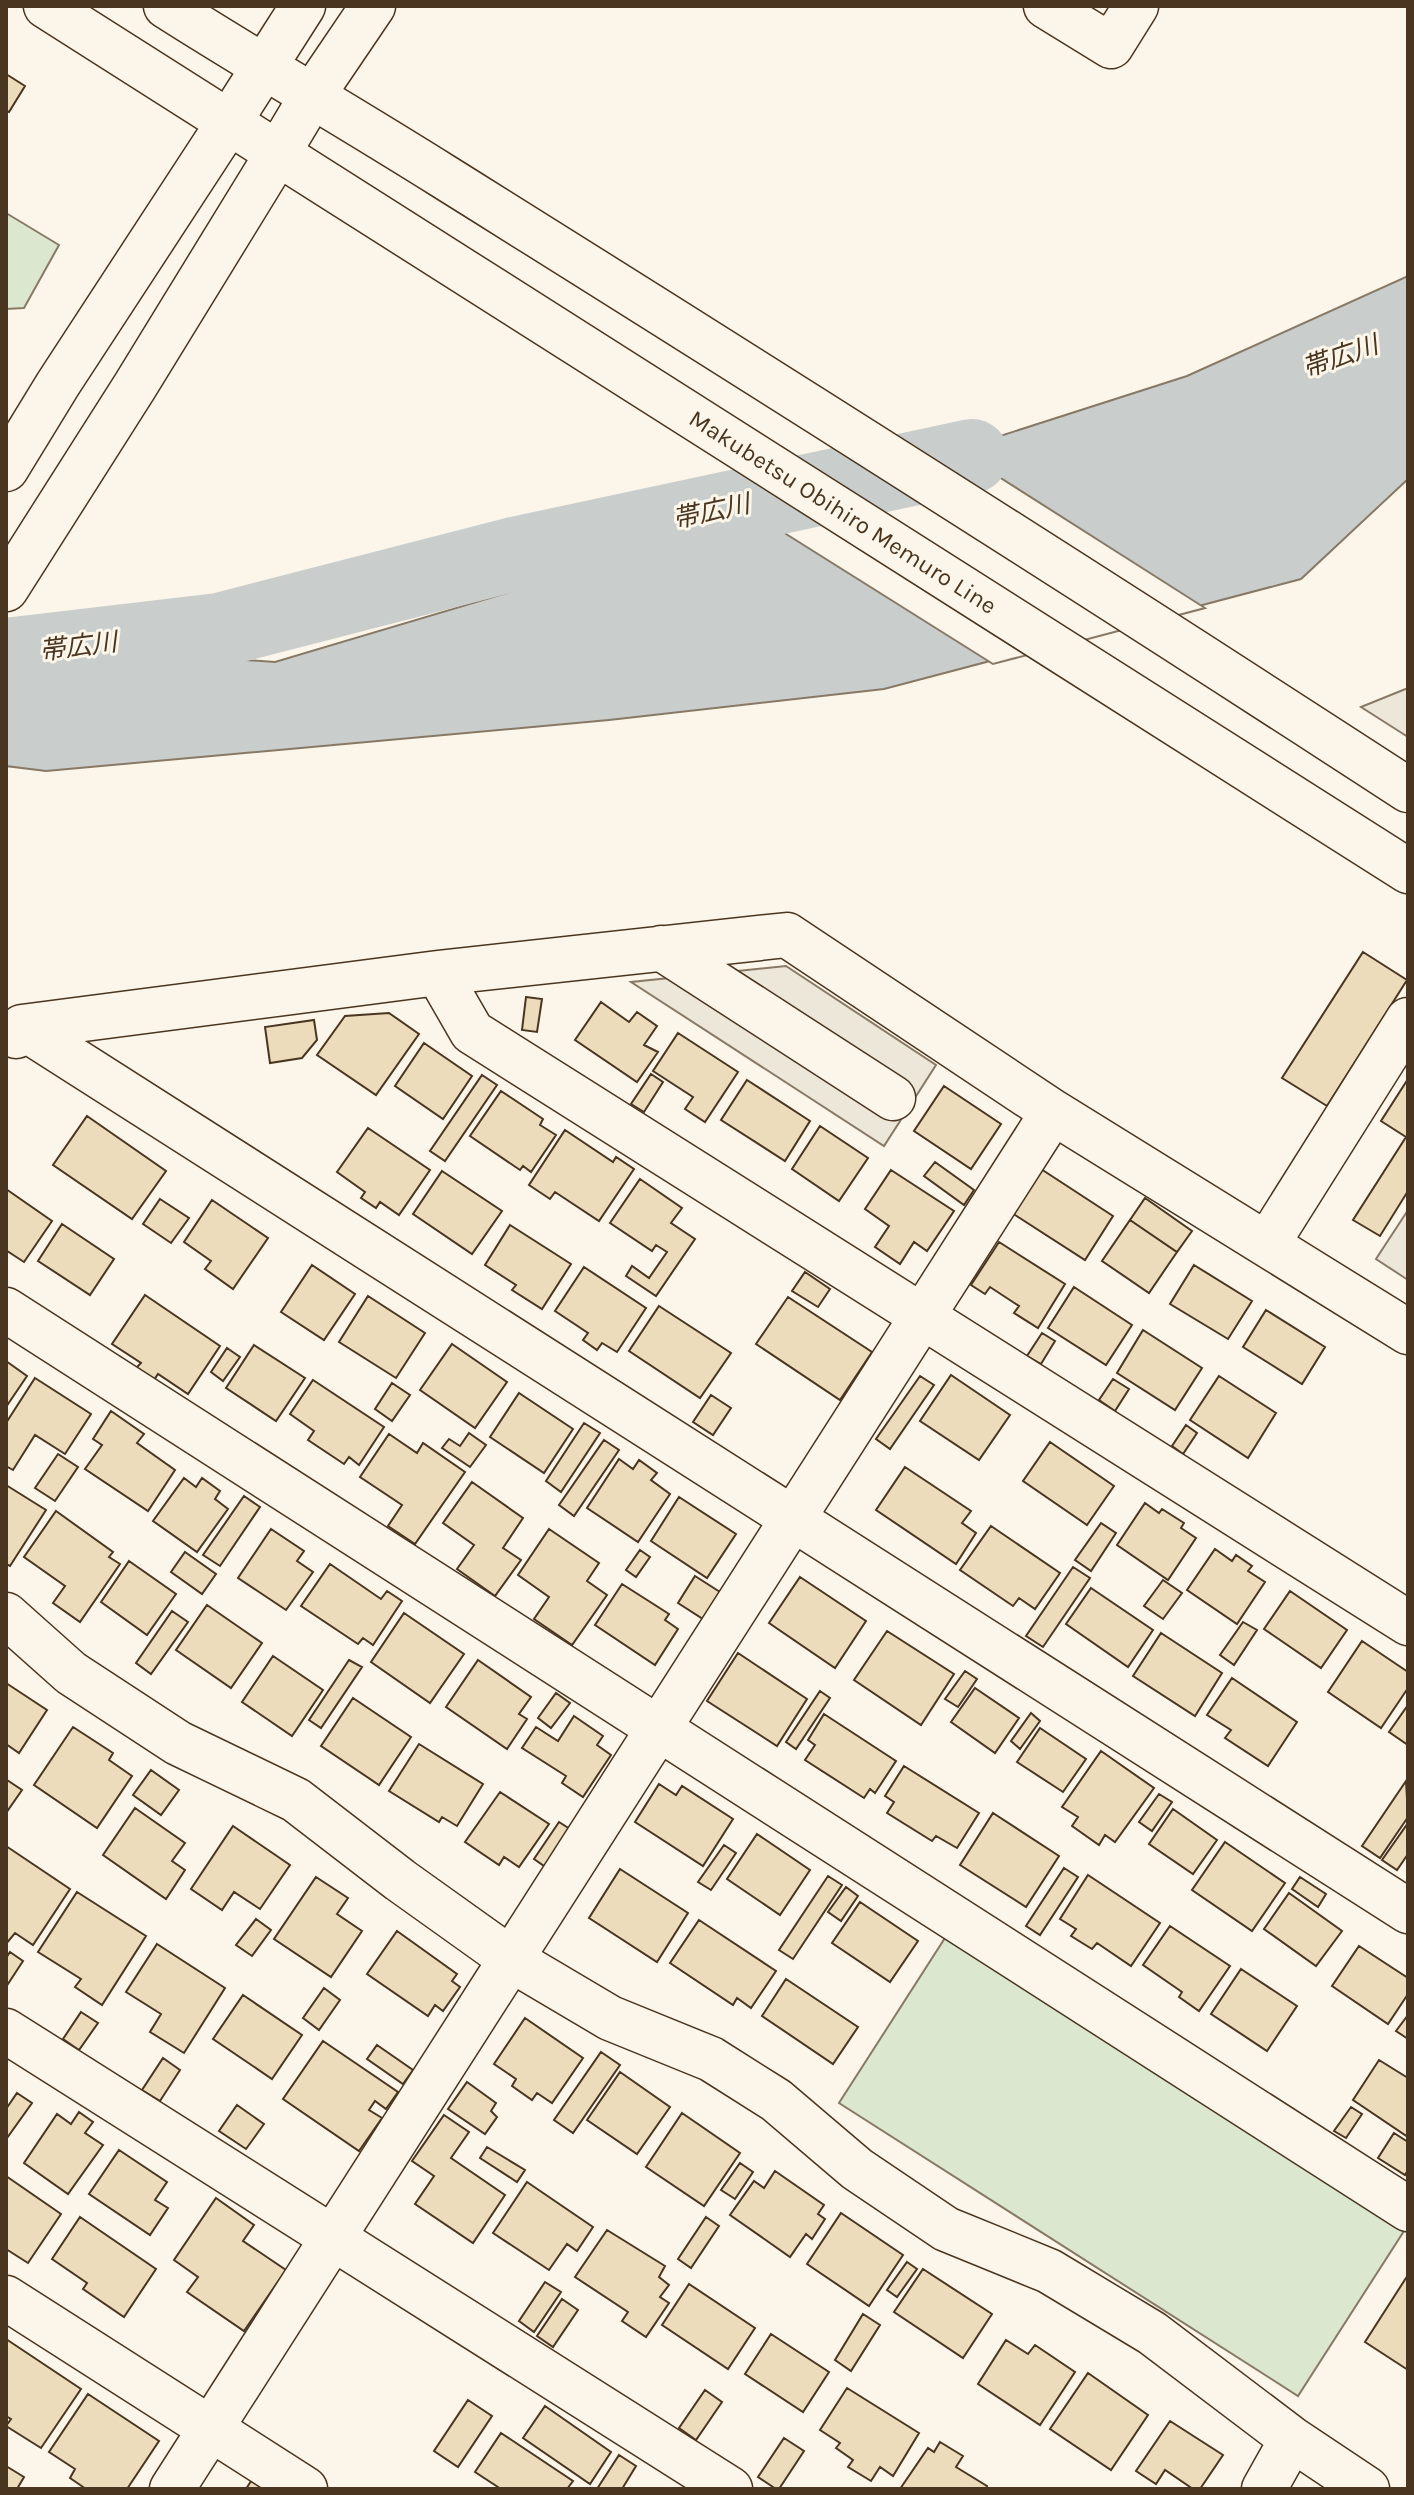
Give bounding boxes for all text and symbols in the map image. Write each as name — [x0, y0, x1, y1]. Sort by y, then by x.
water label: 帯広川 — [1298, 328, 1385, 384]
street label: Makubetsu Obihiro Memuro Line — [684, 404, 1002, 620]
water label: 帯広川 — [670, 488, 755, 535]
water label: 帯広川 — [37, 626, 122, 667]

